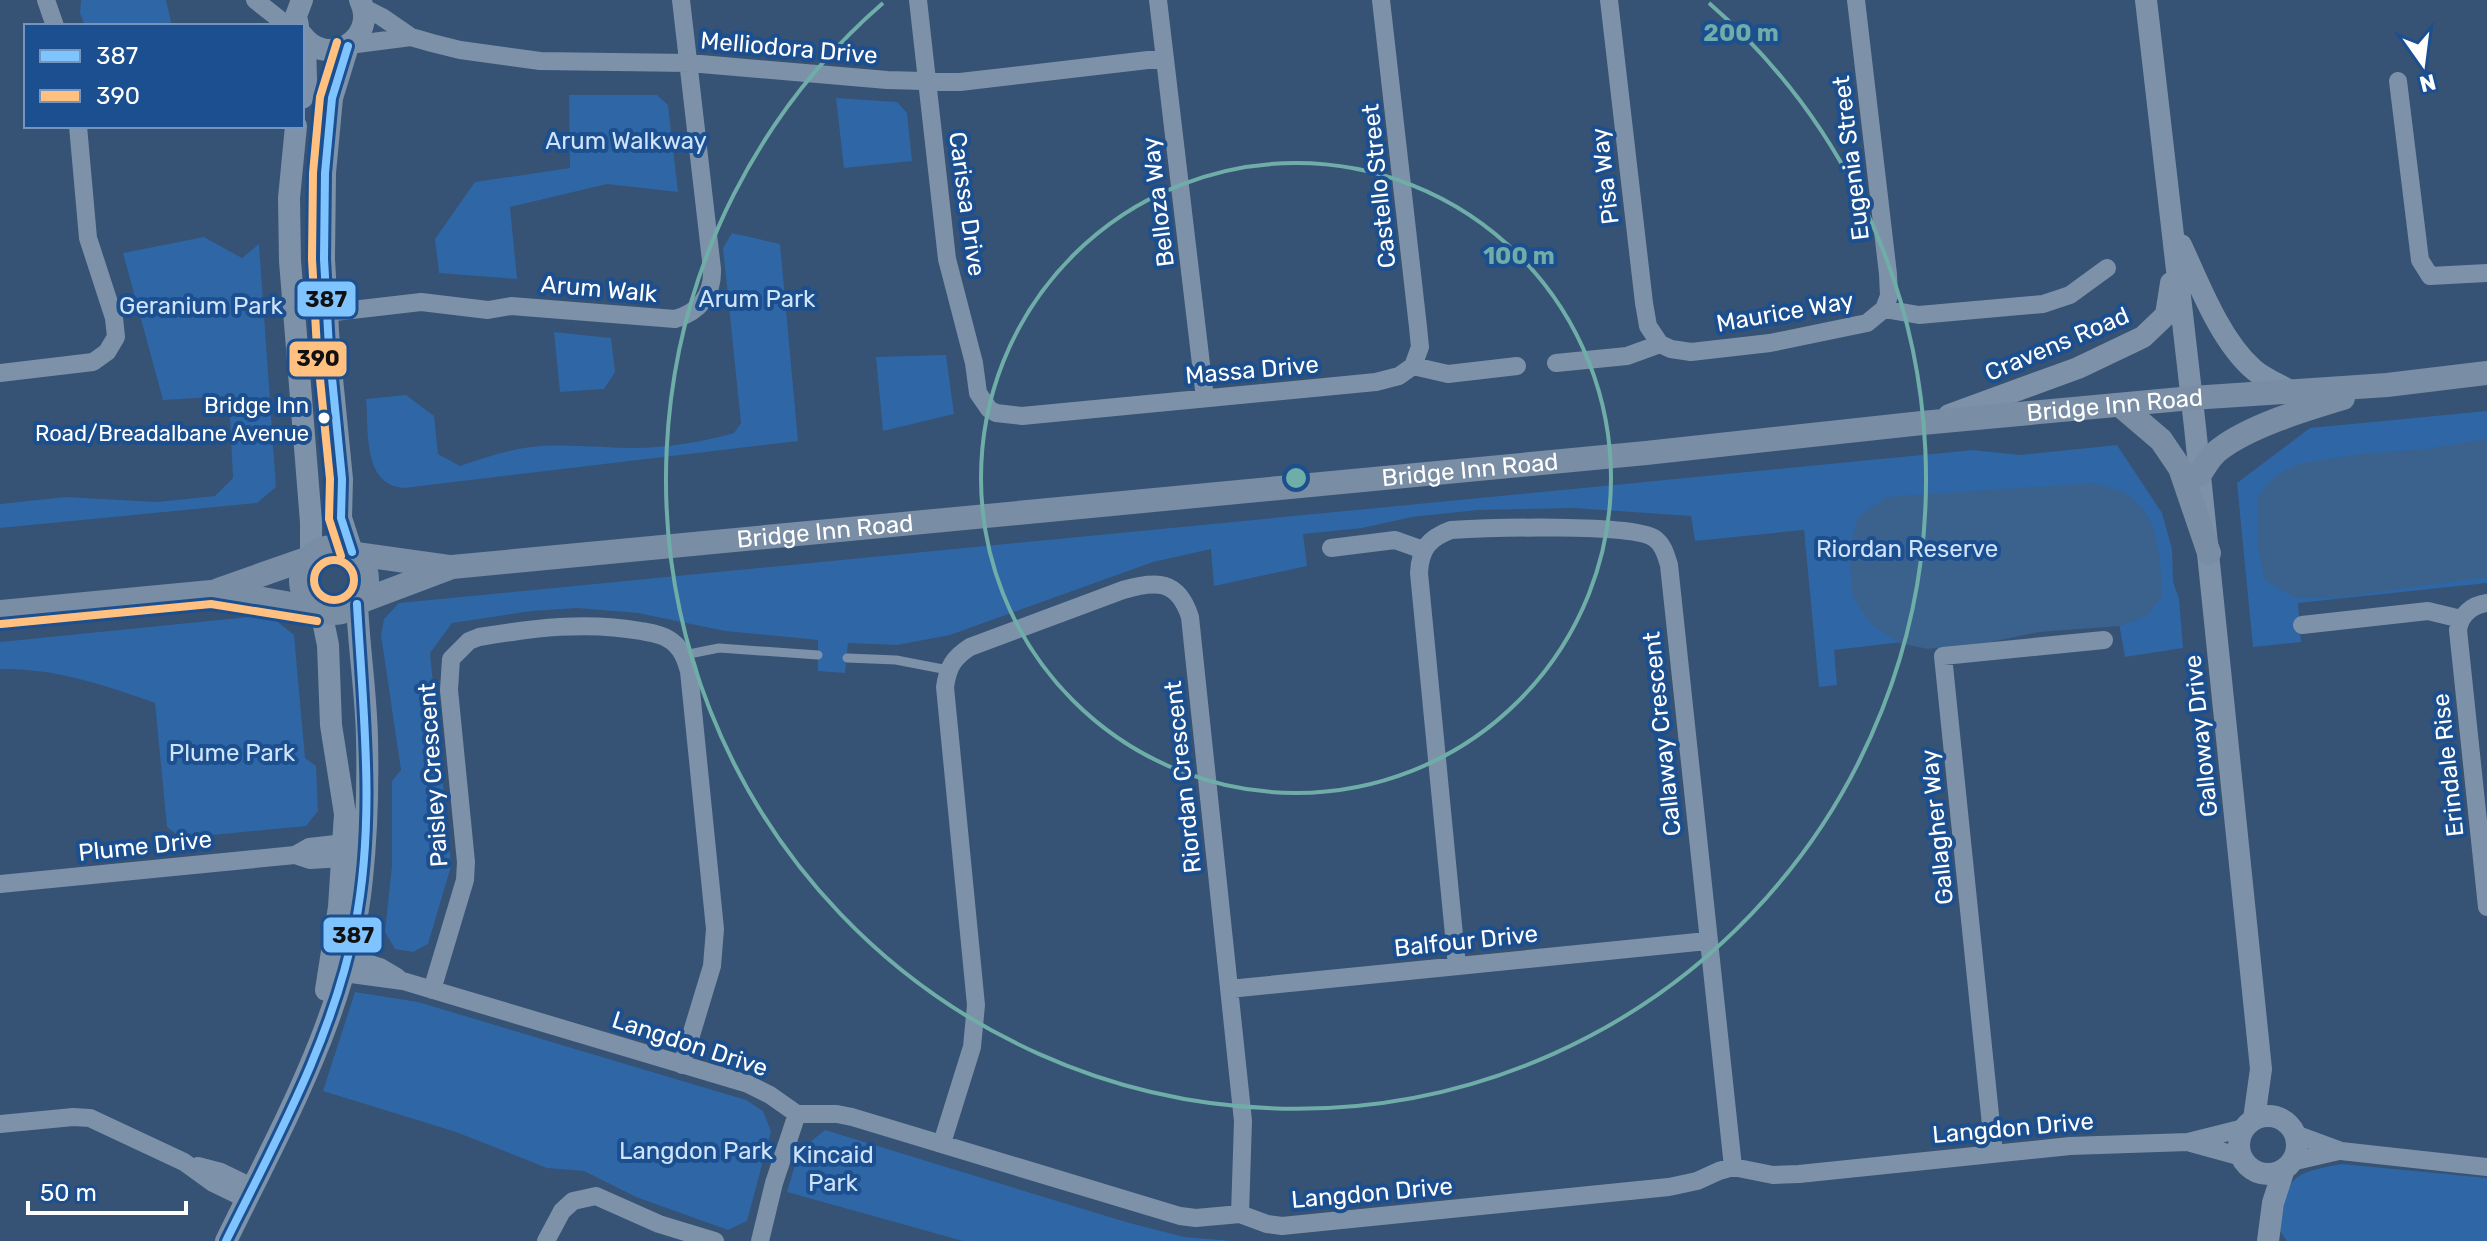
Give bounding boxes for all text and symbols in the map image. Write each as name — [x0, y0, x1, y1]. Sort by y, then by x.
text: 200 m — [1703, 19, 1779, 47]
legend — [24, 24, 304, 128]
north arrow — [2383, 24, 2463, 104]
street label: Melliodora Drive — [699, 26, 879, 70]
text: 387 — [96, 42, 138, 70]
text: N — [2417, 68, 2439, 98]
street label: Eugenia Street — [1827, 74, 1875, 242]
text: 390 — [96, 82, 140, 110]
street label: Castello Street — [1356, 102, 1402, 270]
street label: Pisa Way — [1585, 126, 1625, 226]
park label: Arum Walkway — [545, 127, 707, 155]
street label: Carissa Drive — [943, 130, 991, 278]
street label: Belloza Way — [1136, 135, 1180, 269]
text: 100 m — [1483, 242, 1555, 270]
street label: Arum Walk — [540, 270, 659, 308]
line badge: 387 — [296, 280, 357, 318]
park label: Arum Park — [699, 285, 816, 313]
text: 387 — [305, 286, 347, 313]
street label: Maurice Way — [1714, 286, 1856, 338]
park label: Geranium Park — [119, 292, 284, 320]
street label: Cravens Road — [1981, 301, 2133, 387]
line badge: 390 — [288, 340, 348, 378]
text: 390 — [296, 345, 340, 372]
street label: Massa Drive — [1184, 350, 1320, 390]
street label: Bridge Inn Road — [2025, 383, 2204, 427]
place label: Bridge Inn Road/Breadalbane Avenue — [35, 392, 309, 447]
marker: Bridge Inn Road/Breadalbane Avenue — [316, 410, 332, 426]
street label: Bridge Inn Road — [1380, 447, 1560, 492]
centre of rings — [1282, 464, 1310, 492]
street label: Bridge Inn Road — [735, 509, 915, 554]
park label: Riordan Reserve — [1816, 535, 1998, 563]
street label: Callaway Crescent — [1637, 630, 1687, 838]
street label: Galloway Drive — [2179, 654, 2223, 818]
street label: Riordan Crescent — [1159, 680, 1207, 874]
street label: Paisley Crescent — [413, 682, 453, 868]
street label: Erindale Rise — [2427, 692, 2469, 838]
park label: Plume Park — [169, 739, 296, 767]
street label: Gallagher Way — [1915, 748, 1959, 906]
street label: Plume Drive — [77, 825, 213, 867]
line badge: 387 — [322, 916, 383, 954]
street label: Balfour Drive — [1393, 920, 1539, 962]
text: 387 — [332, 922, 374, 949]
street label: Langdon Drive — [609, 1006, 771, 1082]
street label: Langdon Drive — [1931, 1107, 2095, 1149]
park label: Langdon Park — [619, 1137, 774, 1165]
park label: Kincaid Park — [792, 1141, 874, 1197]
scale bar — [28, 1165, 186, 1215]
street label: Langdon Drive — [1290, 1172, 1454, 1214]
text: 50 m — [40, 1179, 97, 1207]

